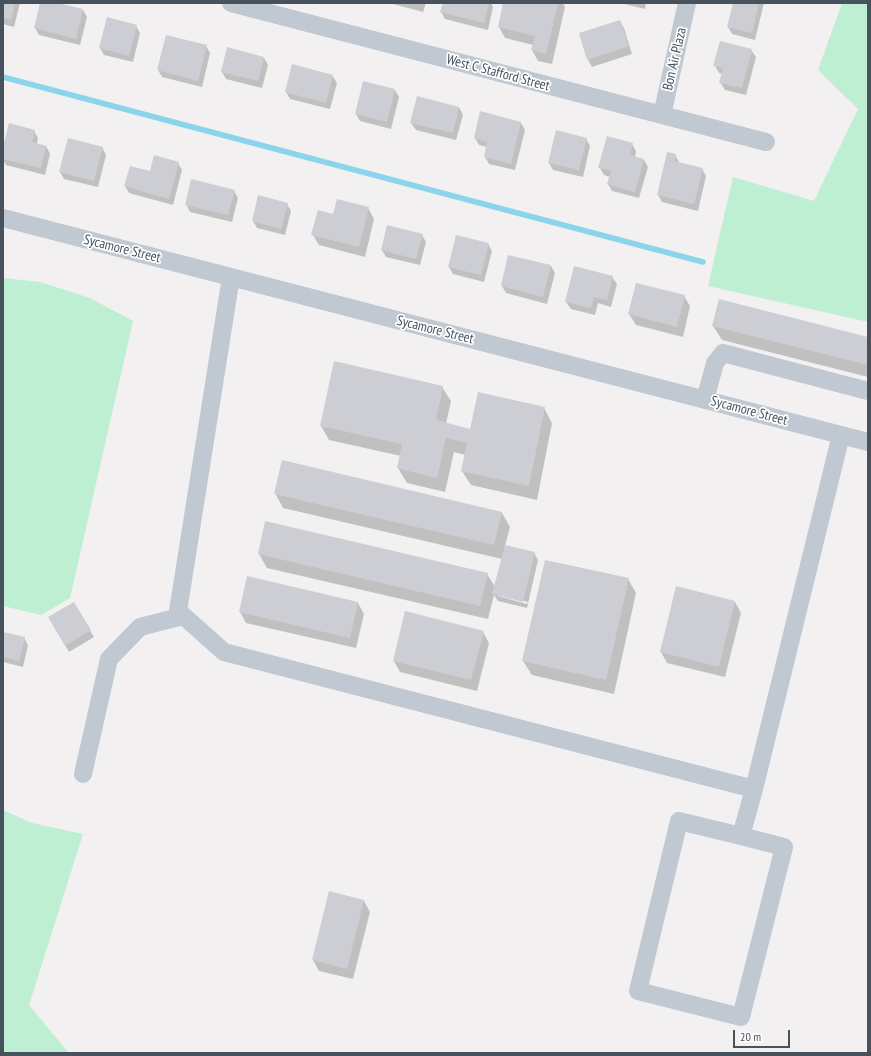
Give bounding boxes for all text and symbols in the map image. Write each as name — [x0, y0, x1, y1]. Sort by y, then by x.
street label: Bon Air Plaza — [660, 26, 690, 92]
street label: West C Stafford Street — [445, 51, 551, 95]
street label: Sycamore Street — [82, 231, 162, 267]
street label: Sycamore Street — [395, 312, 475, 348]
street label: Sycamore Street — [709, 393, 789, 429]
scale bar — [735, 1022, 792, 1048]
text: 20 m — [740, 1029, 761, 1044]

